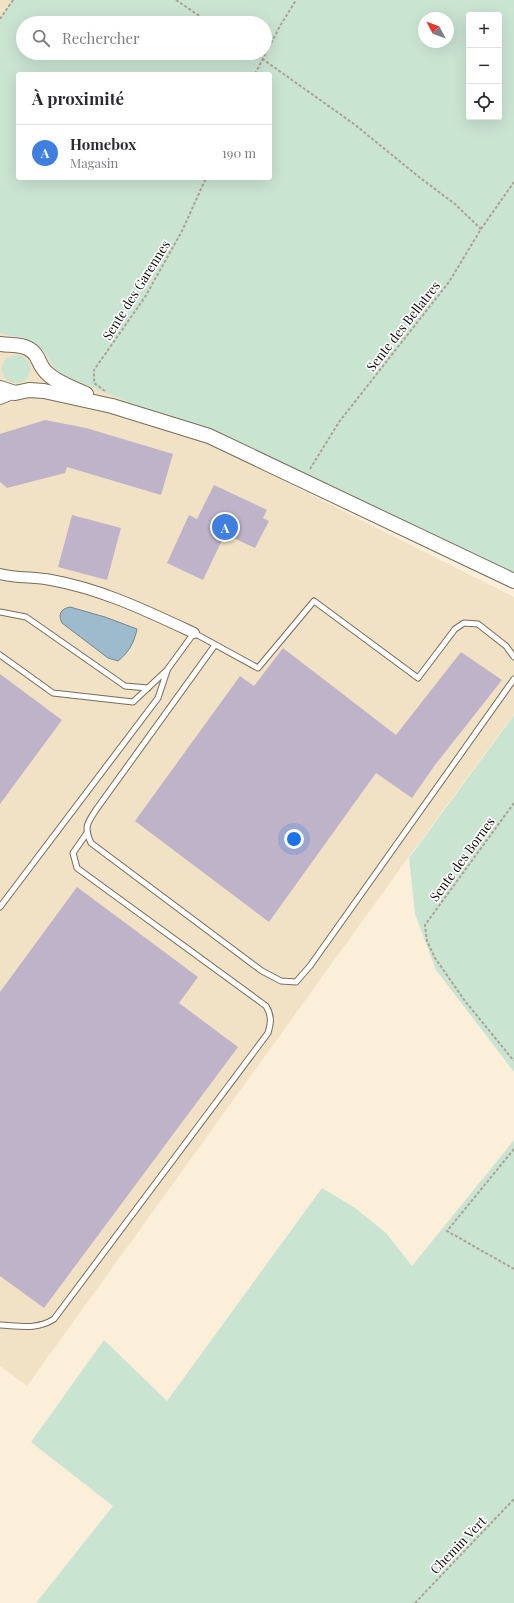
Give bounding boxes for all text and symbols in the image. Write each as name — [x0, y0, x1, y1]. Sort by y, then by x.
north arrow — [418, 12, 454, 48]
map controls — [466, 12, 502, 120]
button: + — [466, 12, 502, 48]
search box — [16, 16, 272, 60]
icon: search — [30, 27, 52, 49]
text: Rechercher — [62, 28, 140, 48]
button: − — [466, 48, 502, 84]
button: locate — [466, 84, 502, 120]
text: À proximité — [32, 87, 124, 109]
text: Homebox — [70, 134, 136, 154]
text: A — [41, 144, 49, 161]
text: 190 m — [222, 144, 256, 161]
text: Magasin — [70, 154, 118, 171]
street label: Sente des Garennes — [98, 237, 173, 343]
street label: Sente des Bellatres — [362, 277, 443, 374]
pin: A — [212, 512, 238, 542]
street label: Sente des Bornes — [425, 813, 498, 904]
your location — [284, 829, 304, 849]
street label: Chemin Vert — [426, 1512, 490, 1577]

